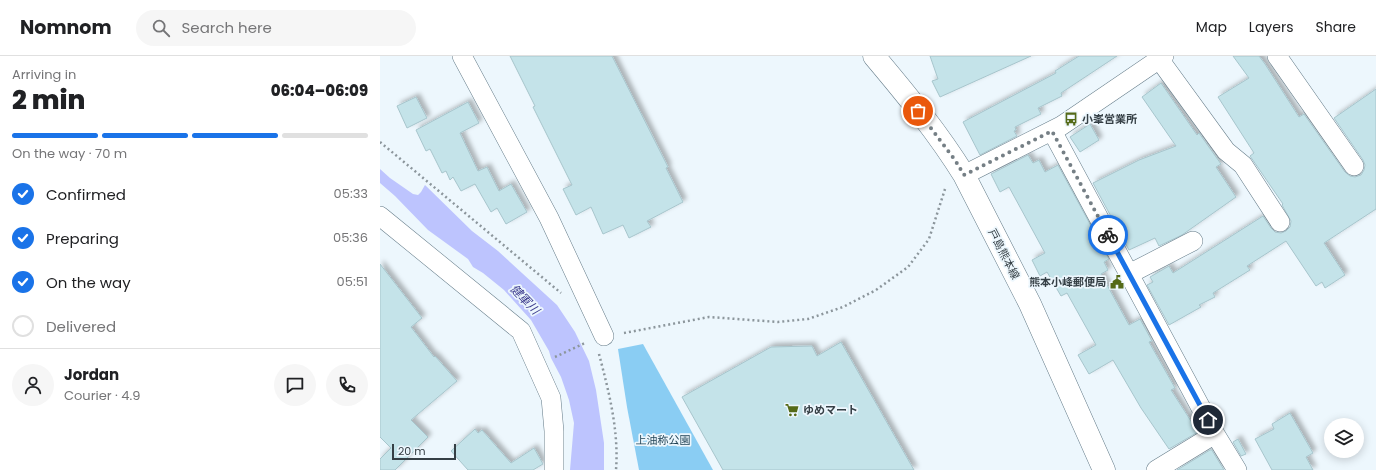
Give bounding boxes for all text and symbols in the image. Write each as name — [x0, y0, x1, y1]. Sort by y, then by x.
search box — [136, 10, 416, 46]
text: Nomnom — [20, 14, 112, 41]
icon: search — [150, 17, 172, 39]
text: Search here — [182, 17, 272, 38]
text: Map — [1196, 17, 1227, 37]
text: Layers — [1249, 17, 1293, 37]
text: Share — [1315, 17, 1356, 37]
text: Arriving in — [12, 65, 76, 84]
text: 06:04–06:09 — [271, 80, 368, 101]
text: 2 min — [12, 82, 85, 118]
pin — [901, 94, 935, 128]
icon: bag — [907, 100, 929, 122]
bus stop icon: 小峯営業所 — [1063, 111, 1079, 127]
place label: 小峯営業所 — [1082, 111, 1137, 127]
text: On the way · 70 m — [12, 144, 127, 163]
icon: check — [12, 183, 34, 205]
text: Confirmed — [46, 184, 126, 205]
text: 05:33 — [334, 184, 368, 203]
courier — [1088, 215, 1128, 255]
icon: bike — [1097, 224, 1119, 246]
street label: 戸島熊本線 — [984, 226, 1024, 282]
icon: check — [12, 227, 34, 249]
text: Preparing — [46, 228, 119, 249]
text: 05:36 — [333, 228, 368, 247]
icon: check — [12, 271, 34, 293]
text: On the way — [46, 272, 131, 293]
text: 05:51 — [337, 272, 368, 291]
place label: 熊本小峰郵便局 — [1029, 274, 1106, 290]
public building icon: 熊本小峰郵便局 — [1109, 274, 1125, 290]
water label: 健軍川 — [506, 280, 545, 319]
text: Delivered — [46, 316, 116, 337]
button: person — [12, 364, 54, 406]
text: Jordan — [64, 364, 119, 385]
button: chat — [274, 364, 316, 406]
button: phone — [326, 364, 368, 406]
text: Courier · 4.9 — [64, 386, 140, 405]
supermarket icon: ゆめマート — [784, 402, 800, 418]
place label: ゆめマート — [803, 402, 858, 418]
pin — [1191, 403, 1225, 437]
icon: home — [1197, 409, 1219, 431]
map controls — [1324, 418, 1364, 458]
button: layers — [1324, 418, 1364, 458]
park label: 上油称公園 — [636, 432, 691, 448]
scale bar — [392, 442, 456, 461]
text: 20 m — [398, 443, 426, 459]

